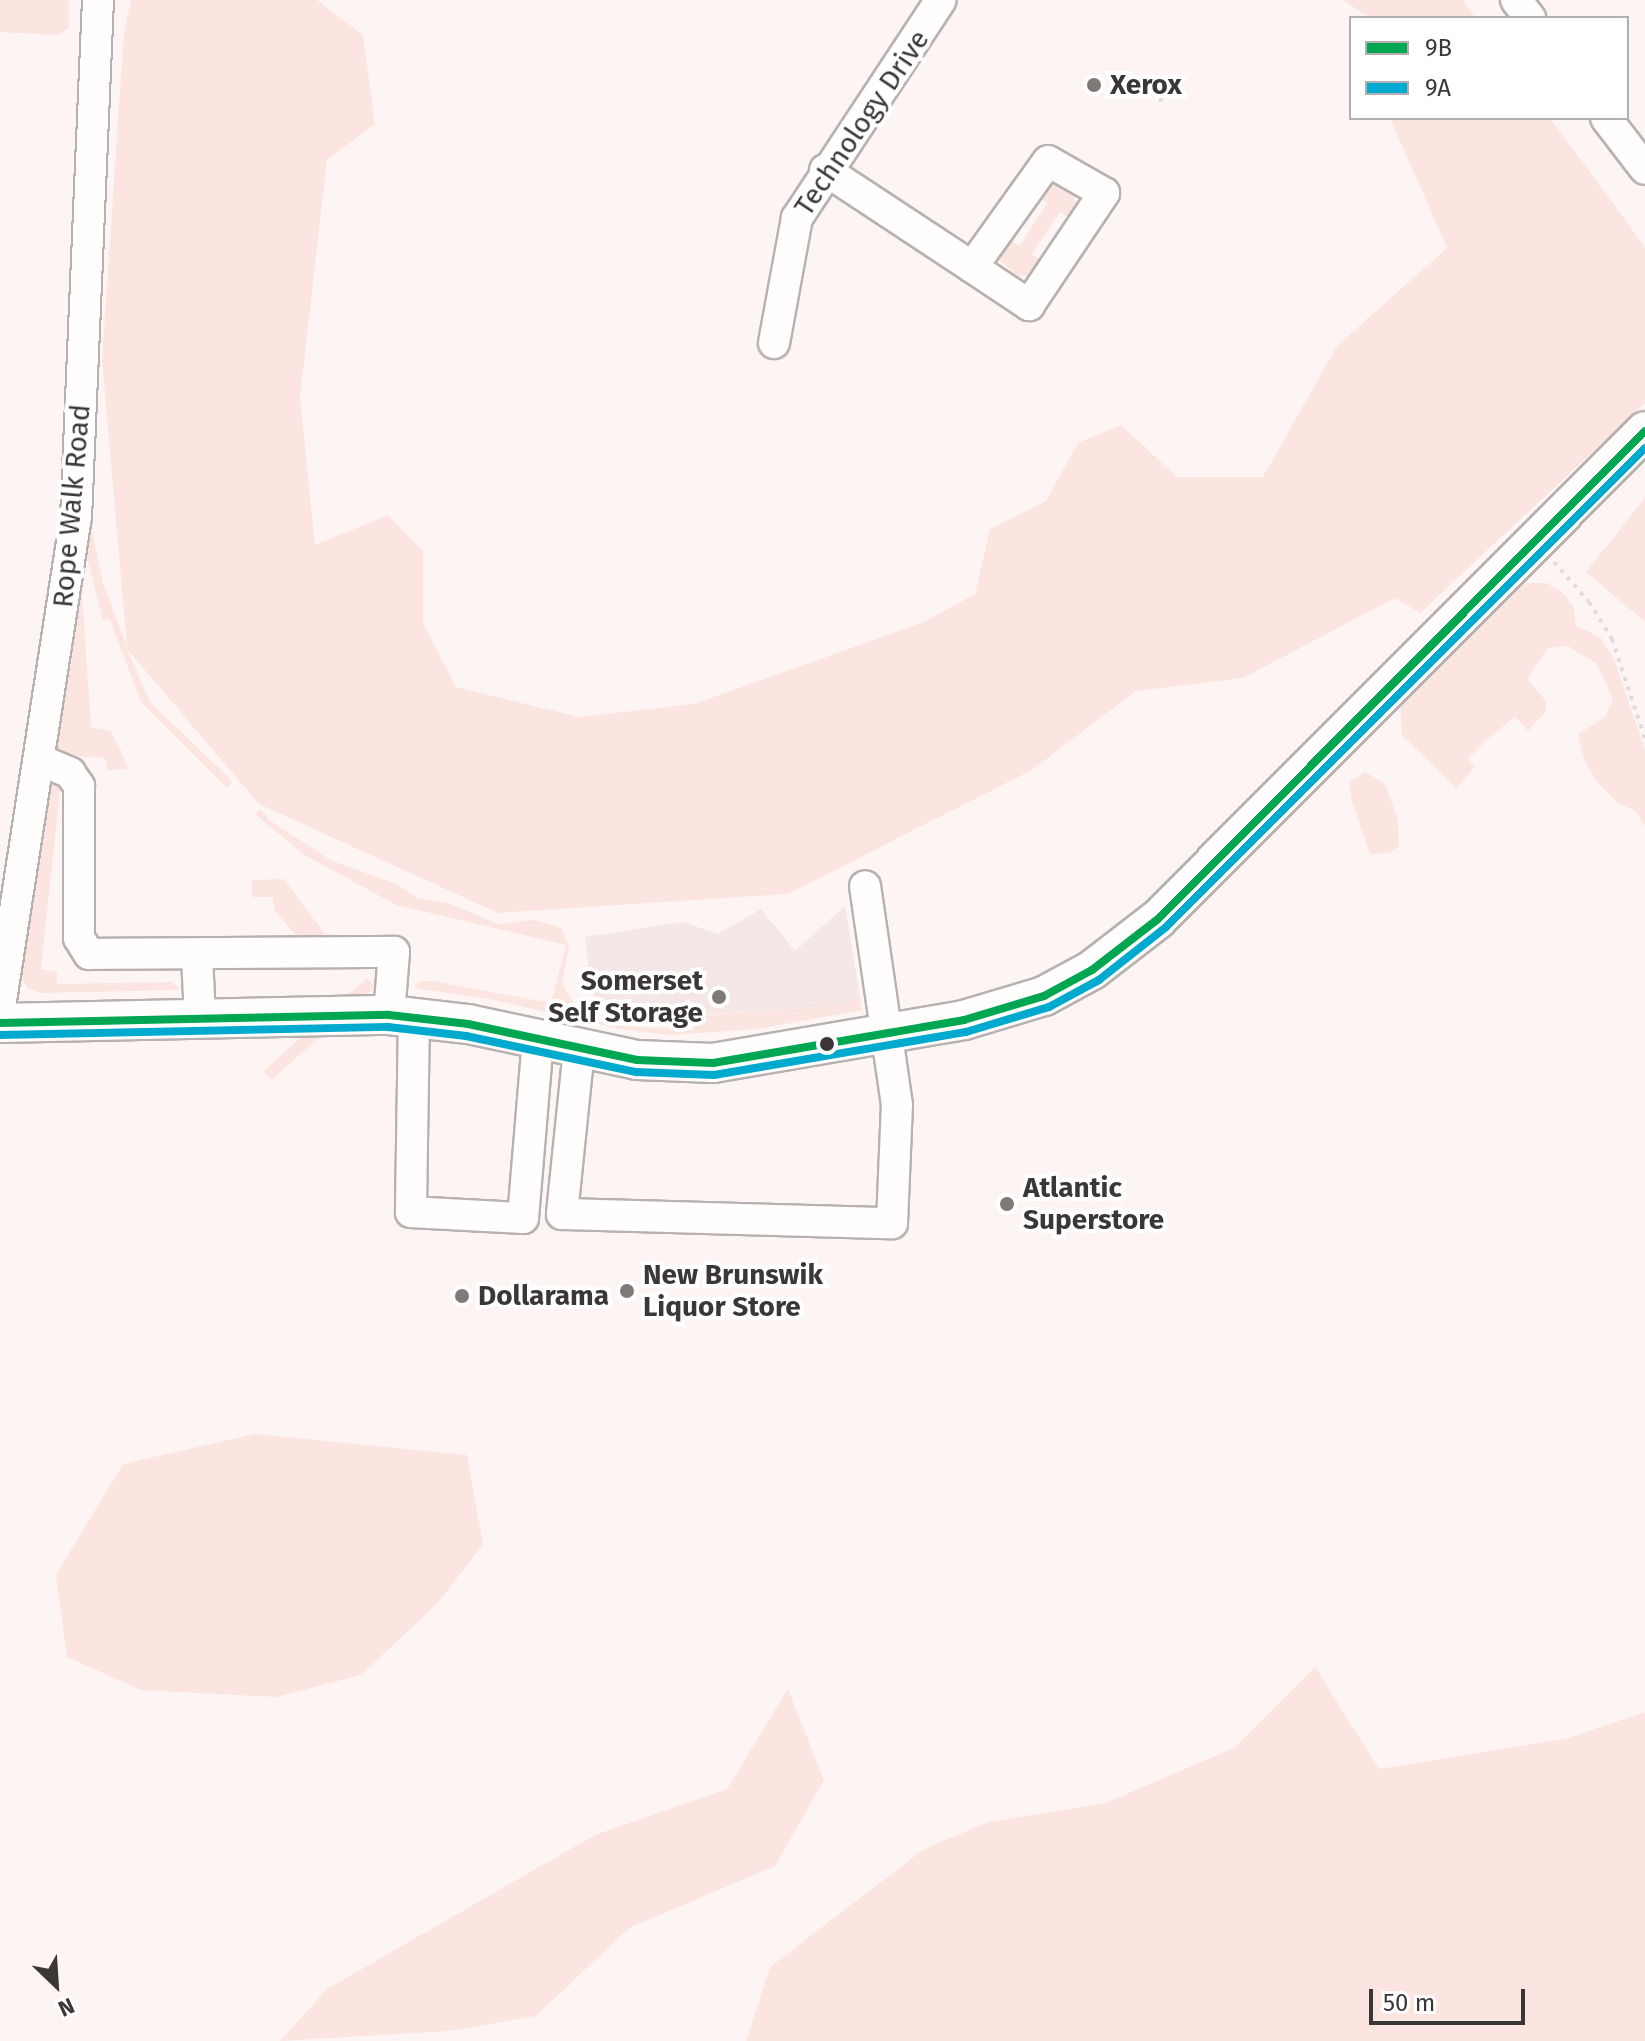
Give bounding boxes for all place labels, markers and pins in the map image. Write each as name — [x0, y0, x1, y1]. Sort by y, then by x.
place label: Xerox — [1110, 68, 1182, 102]
marker: Xerox — [1085, 76, 1103, 94]
place label: Somerset Self Storage — [548, 964, 703, 1030]
marker: Somerset Self Storage — [710, 988, 728, 1006]
unlabelled marker — [819, 1036, 835, 1052]
place label: Atlantic Superstore — [1023, 1171, 1164, 1237]
marker: Atlantic Superstore — [998, 1195, 1016, 1213]
place label: New Brunswik Liquor Store — [643, 1258, 823, 1324]
place label: Dollarama — [478, 1279, 609, 1313]
marker: New Brunswik Liquor Store — [618, 1282, 636, 1300]
marker: Dollarama — [453, 1287, 471, 1305]

